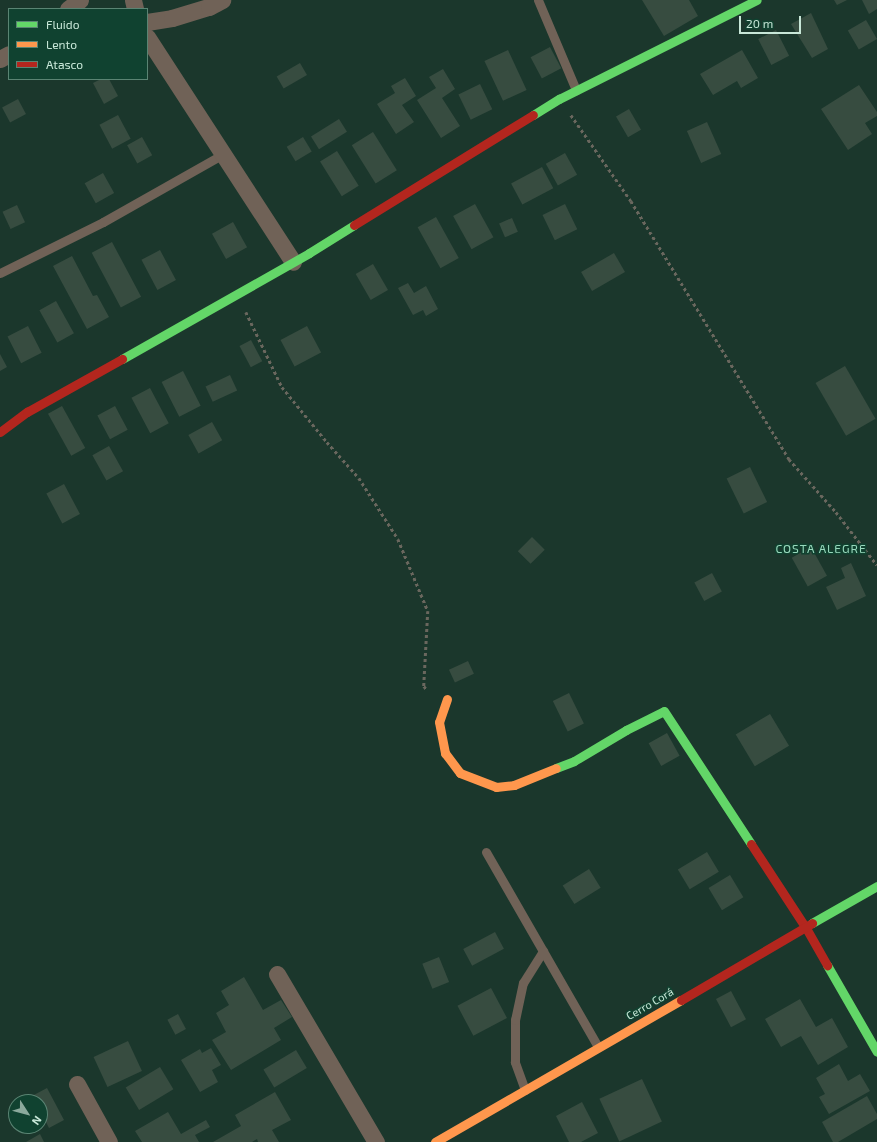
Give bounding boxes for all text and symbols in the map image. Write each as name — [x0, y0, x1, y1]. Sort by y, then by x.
legend — [8, 8, 148, 80]
scale bar — [741, 8, 803, 34]
text: 20 m — [746, 16, 773, 30]
text: Fluido — [46, 17, 80, 31]
text: Lento — [46, 37, 77, 51]
text: Atasco — [46, 57, 83, 71]
district label: COSTA ALEGRE — [775, 542, 867, 556]
street label: Cerro Corá — [624, 985, 676, 1023]
north arrow — [8, 1094, 48, 1134]
text: N — [30, 1114, 45, 1128]

